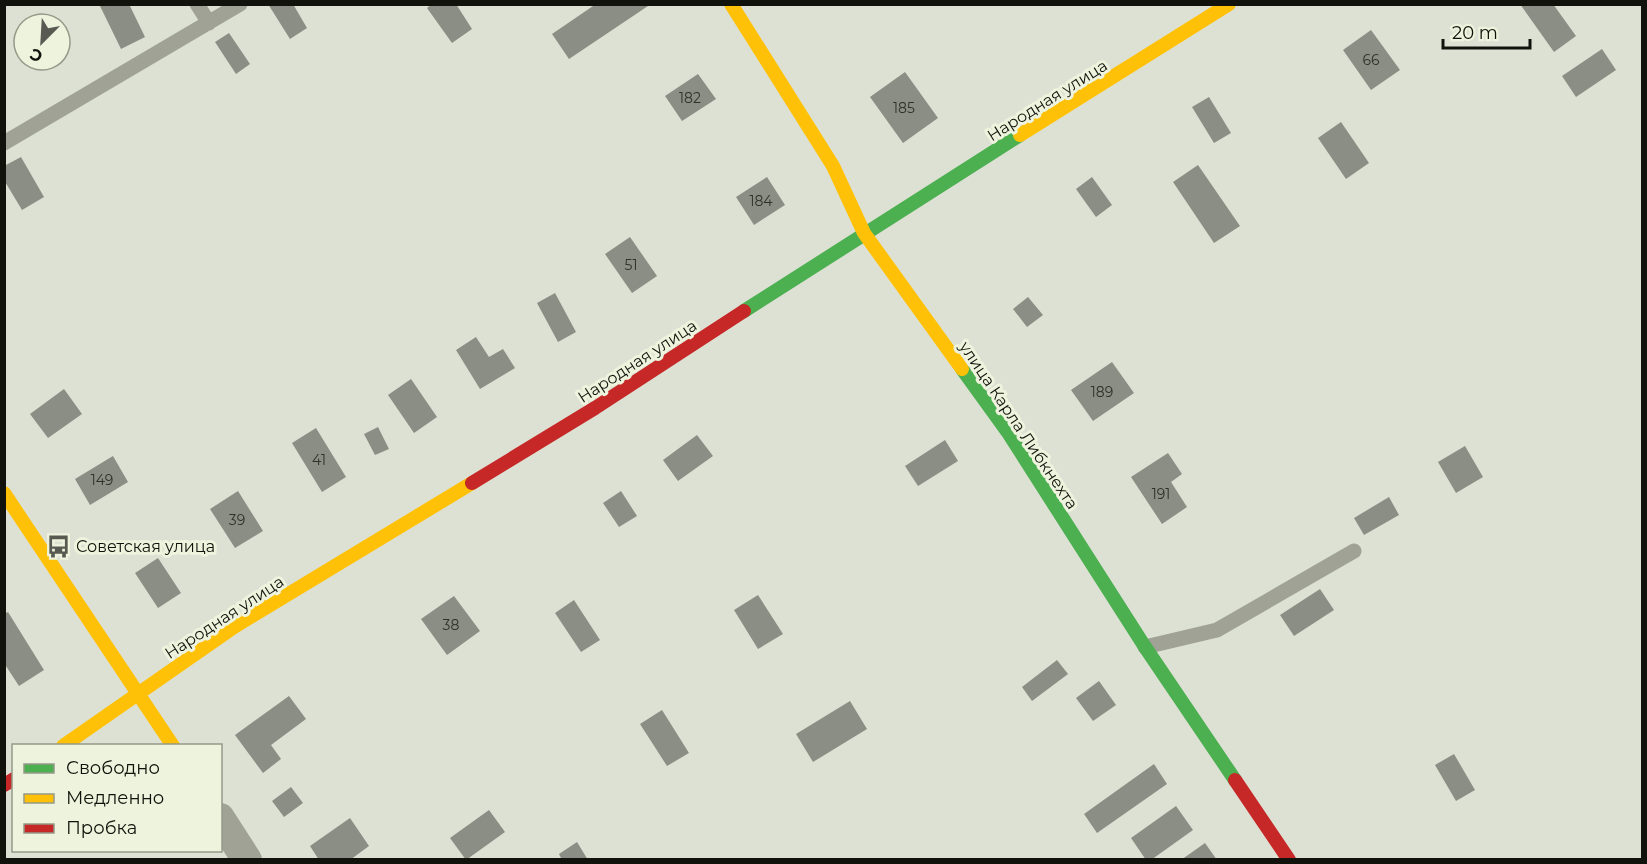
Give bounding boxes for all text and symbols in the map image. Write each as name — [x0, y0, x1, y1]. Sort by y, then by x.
north arrow — [12, 12, 72, 72]
scale bar — [1443, 12, 1530, 50]
text: 20 m — [1452, 22, 1498, 44]
text: С — [27, 44, 45, 66]
house number: 66 — [1362, 51, 1380, 69]
street label: Народная улица — [984, 56, 1111, 145]
house number: 182 — [679, 89, 701, 107]
house number: 185 — [893, 99, 915, 117]
house number: 184 — [749, 192, 773, 210]
house number: 51 — [625, 256, 637, 274]
street label: Народная улица — [574, 316, 700, 407]
street label: улица Карла Либкнехта — [955, 337, 1082, 513]
house number: 189 — [1091, 383, 1113, 401]
house number: 41 — [312, 451, 326, 469]
house number: 149 — [91, 471, 113, 489]
house number: 191 — [1152, 485, 1170, 503]
house number: 39 — [229, 511, 245, 529]
bus stop icon: Советская улица — [45, 533, 71, 559]
place label: Советская улица — [76, 537, 215, 556]
street label: Народная улица — [161, 572, 287, 663]
house number: 38 — [443, 616, 459, 634]
legend — [12, 744, 222, 852]
text: Свободно — [66, 757, 160, 779]
text: Медленно — [66, 787, 164, 809]
text: Пробка — [66, 817, 137, 839]

